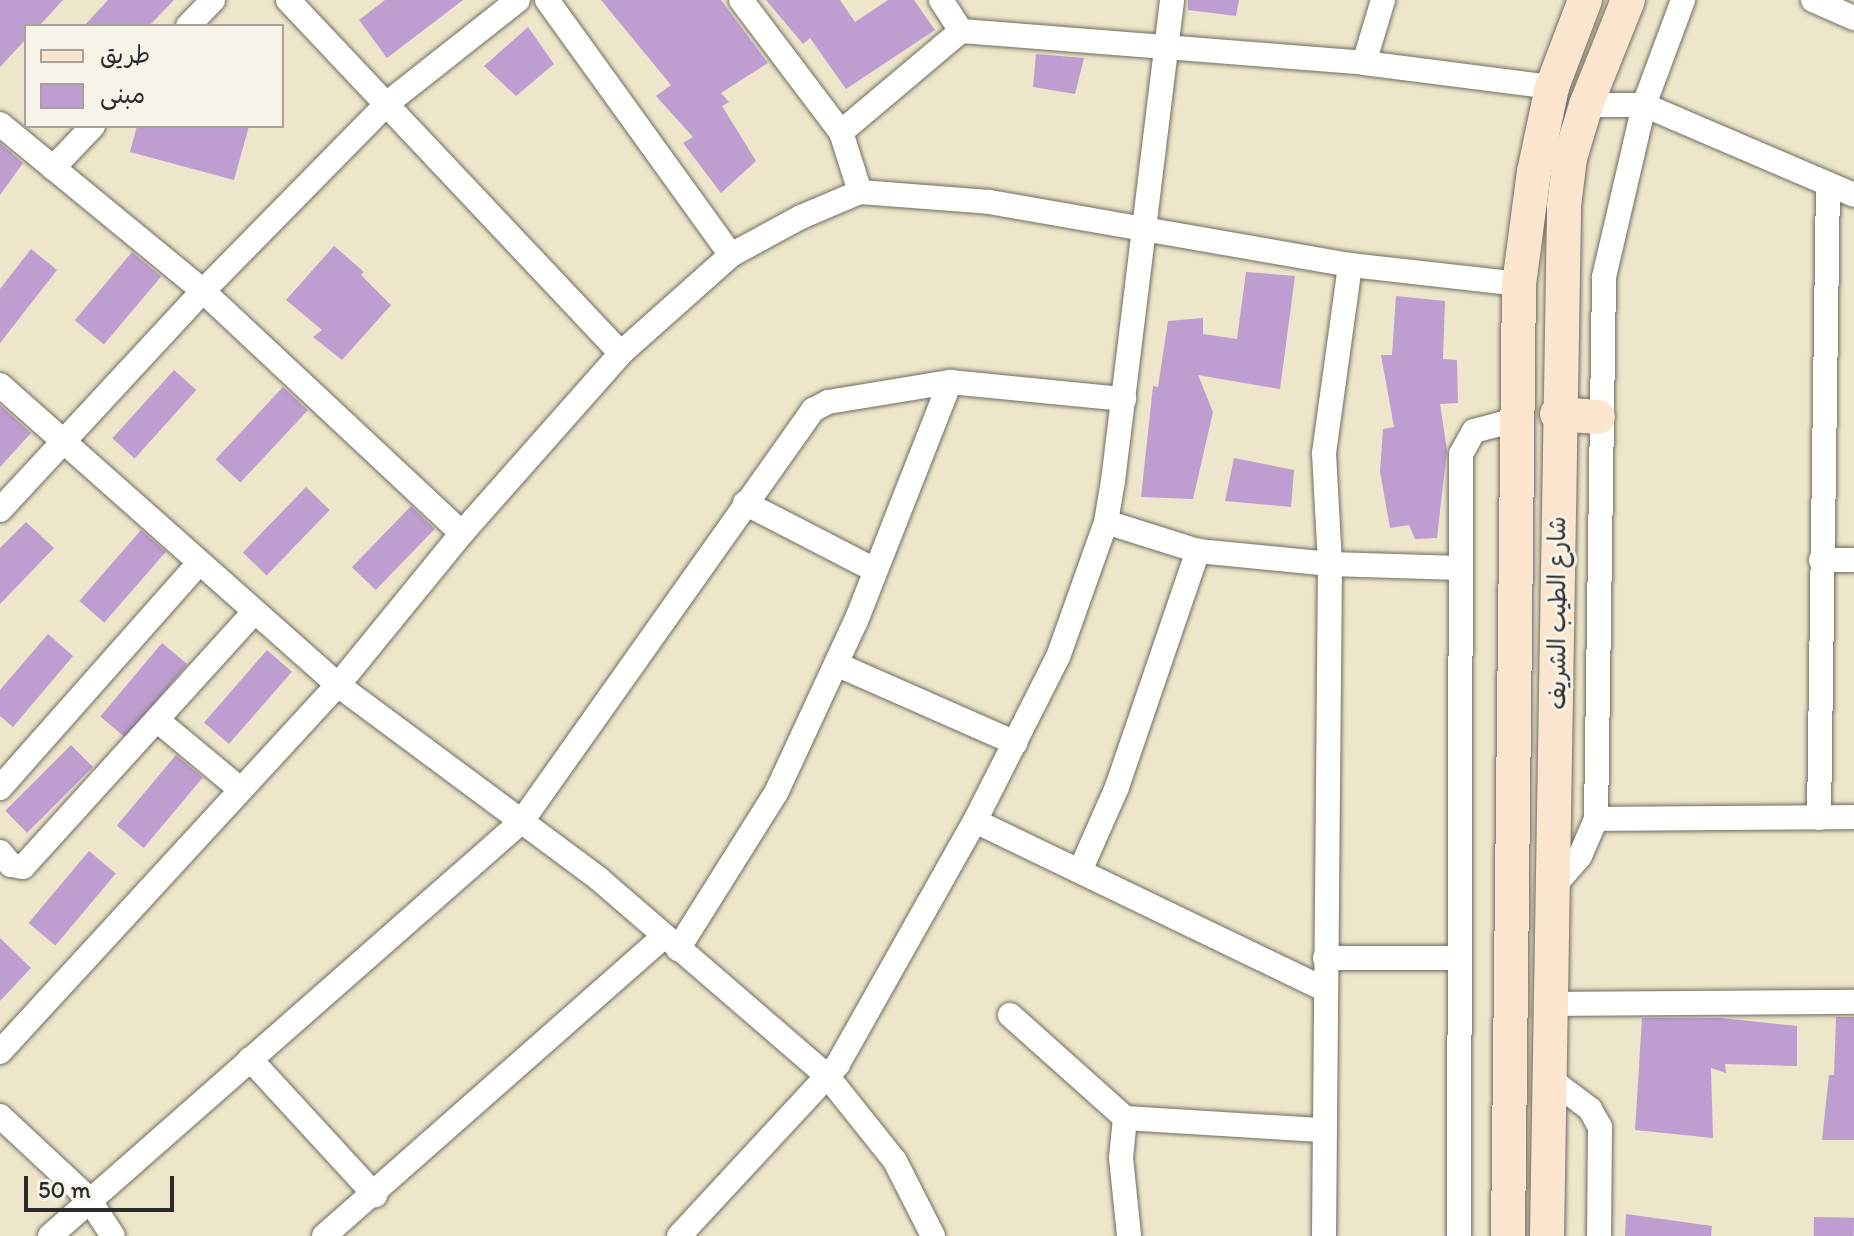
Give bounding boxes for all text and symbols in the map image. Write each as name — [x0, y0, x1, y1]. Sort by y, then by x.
legend — [24, 24, 284, 128]
text: طريق — [100, 40, 150, 69]
text: مبنى — [100, 80, 145, 109]
street label: شارع الطيب الشريف — [1543, 516, 1571, 710]
scale bar — [28, 1160, 178, 1210]
text: 50 m — [38, 1175, 91, 1204]

